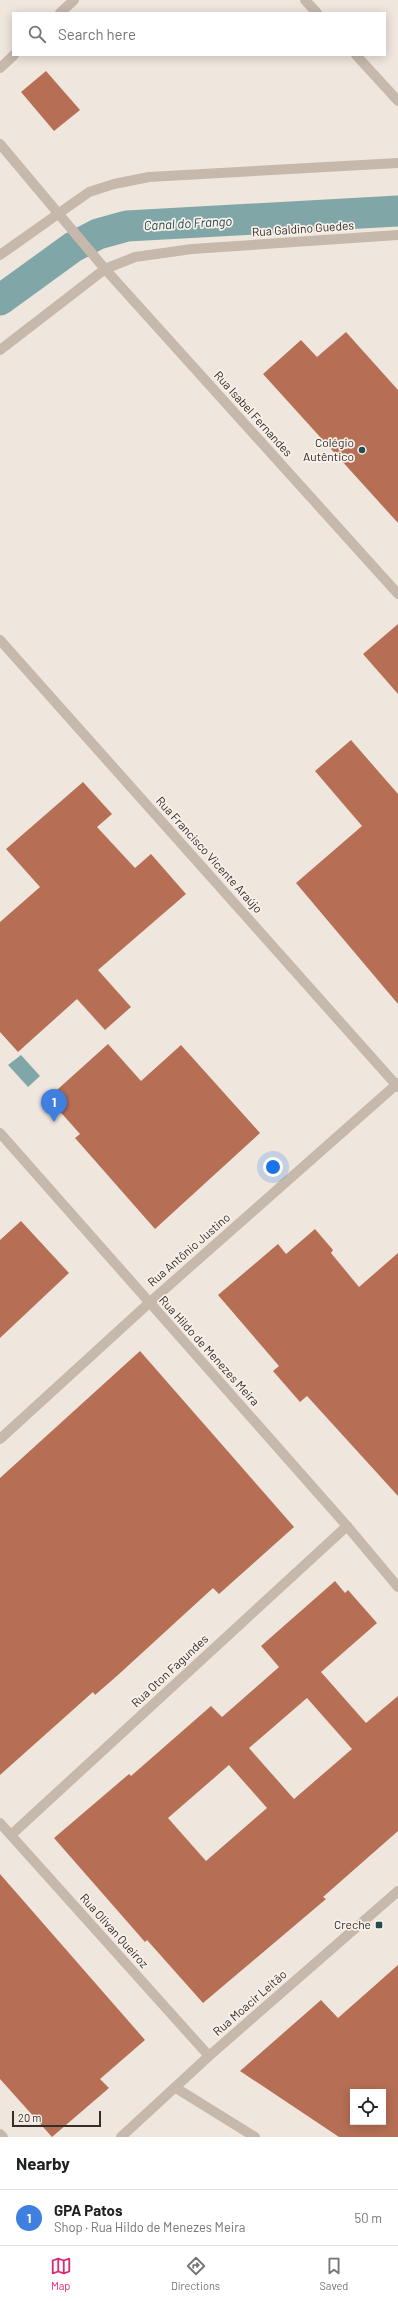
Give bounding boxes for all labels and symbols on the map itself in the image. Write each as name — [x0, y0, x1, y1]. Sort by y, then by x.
water label: Canal do Frango — [143, 213, 233, 233]
street label: Rua Galdino Guedes — [251, 217, 355, 239]
street label: Rua Isabel Fernandes — [212, 368, 296, 459]
place label: Colégio Autêntico — [303, 435, 354, 463]
marker: Colégio Autêntico — [357, 445, 367, 455]
street label: Rua Francisco Vicente Araújo — [154, 793, 266, 915]
pin: 1 — [41, 1089, 67, 1122]
your location — [263, 1157, 283, 1177]
street label: Rua Antônio Justino — [144, 1210, 232, 1289]
street label: Rua Hildo de Menezes Meira — [157, 1293, 263, 1408]
street label: Rua Oton Fagundes — [128, 1631, 211, 1709]
street label: Rua Olivan Queiroz — [78, 1890, 152, 1970]
place label: Creche — [334, 1917, 371, 1931]
marker: Creche — [374, 1920, 384, 1930]
street label: Rua Moacir Leitão — [210, 1967, 289, 2038]
scale bar — [12, 2109, 101, 2128]

